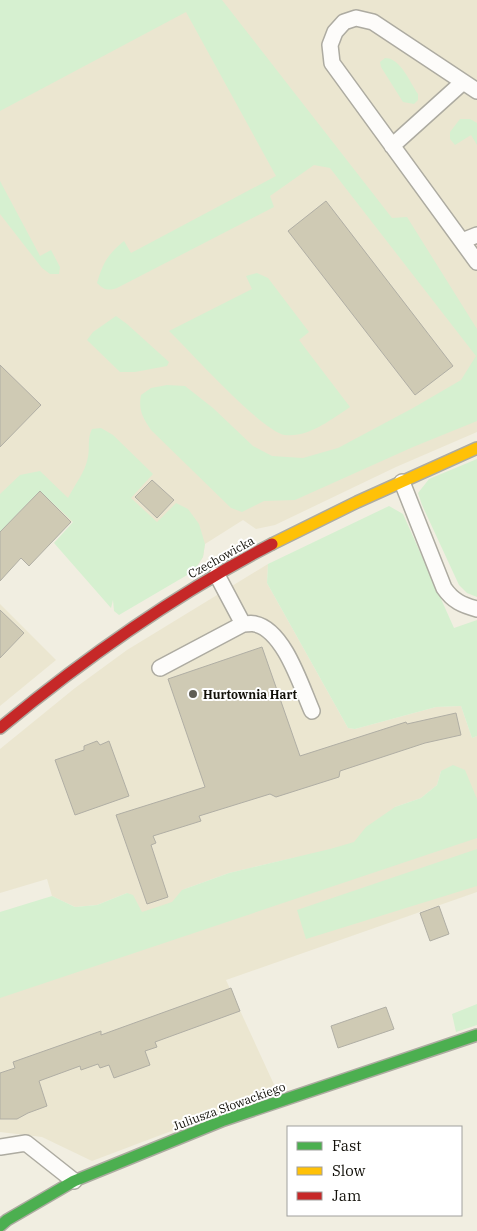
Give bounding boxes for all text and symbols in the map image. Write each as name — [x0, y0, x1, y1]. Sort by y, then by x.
street label: Czechowicka — [185, 532, 257, 581]
place label: Hurtownia Hart — [203, 687, 298, 702]
marker: Hurtownia Hart — [187, 688, 199, 700]
street label: Juliusza Słowackiego — [171, 1079, 287, 1133]
legend — [287, 1126, 462, 1216]
text: Fast — [332, 1136, 362, 1155]
text: Slow — [332, 1161, 366, 1180]
text: Jam — [332, 1186, 361, 1205]

